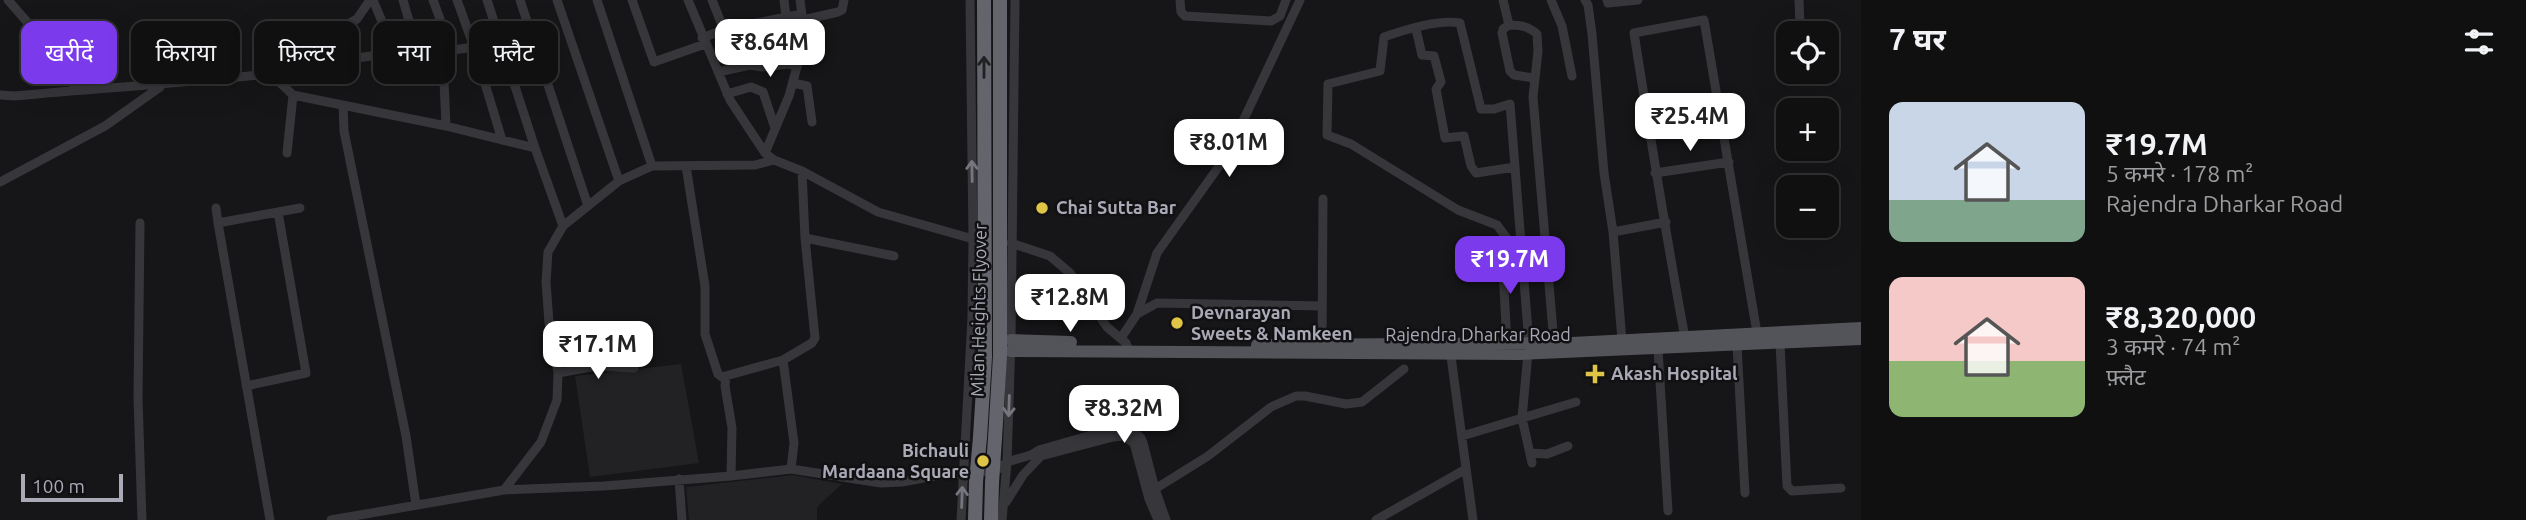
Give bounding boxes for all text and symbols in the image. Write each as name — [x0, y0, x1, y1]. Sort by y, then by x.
pin: ₹8.64M — [713, 20, 827, 79]
chip: खरीदें — [21, 21, 117, 84]
chip: किराया — [131, 21, 240, 84]
chip: फ़िल्टर — [254, 21, 359, 84]
chip: नया — [373, 21, 455, 84]
chip: फ़्लैट — [469, 21, 558, 84]
map controls — [1776, 21, 1839, 238]
button: locate — [1776, 21, 1839, 84]
text: 7 घर — [1889, 22, 1946, 56]
icon: filters — [2460, 23, 2498, 61]
text: ₹8.64M — [731, 29, 809, 54]
one-way arrow — [977, 55, 991, 78]
pin: ₹25.4M — [1633, 94, 1747, 153]
button: + — [1776, 98, 1839, 161]
text: ₹25.4M — [1651, 103, 1729, 128]
pin: ₹8.01M — [1172, 120, 1286, 179]
text: ₹19.7M — [2106, 127, 2208, 161]
text: ₹8.01M — [1190, 129, 1268, 154]
icon: home — [1945, 130, 2029, 214]
one-way arrow — [965, 160, 979, 183]
text: 5 कमरे · 178 m² — [2106, 161, 2254, 186]
button: − — [1776, 175, 1839, 238]
text: Rajendra Dharkar Road — [2106, 191, 2343, 216]
place label: Chai Sutta Bar — [1056, 197, 1177, 217]
marker: Chai Sutta Bar — [1034, 200, 1050, 216]
street label: Milan Heights Flyover — [966, 223, 990, 397]
pin: ₹19.7M — [1453, 236, 1567, 296]
text: ₹19.7M — [1471, 246, 1549, 271]
pin: ₹12.8M — [1013, 274, 1127, 334]
text: ₹12.8M — [1031, 284, 1109, 309]
text: ₹8,320,000 — [2106, 300, 2256, 334]
place label: Devnarayan Sweets & Namkeen — [1191, 302, 1352, 343]
icon: home — [1945, 305, 2029, 389]
marker: Devnarayan Sweets & Namkeen — [1169, 315, 1185, 331]
pin: ₹17.1M — [541, 322, 655, 381]
street label: Rajendra Dharkar Road — [1385, 324, 1571, 344]
text: ₹17.1M — [559, 331, 637, 356]
text: 3 कमरे · 74 m² — [2106, 334, 2241, 359]
place label: Akash Hospital — [1611, 363, 1738, 383]
marker: Akash Hospital — [1585, 364, 1605, 384]
text: फ़्लैट — [2106, 364, 2146, 389]
pin: ₹8.32M — [1067, 386, 1181, 445]
one-way arrow — [1002, 395, 1015, 418]
text: ₹8.32M — [1085, 395, 1163, 420]
place label: Bichauli Mardaana Square — [822, 440, 969, 481]
marker: Bichauli Mardaana Square — [975, 453, 991, 469]
scale bar — [21, 471, 122, 503]
text: 100 m — [32, 475, 85, 497]
one-way arrow — [955, 486, 968, 509]

